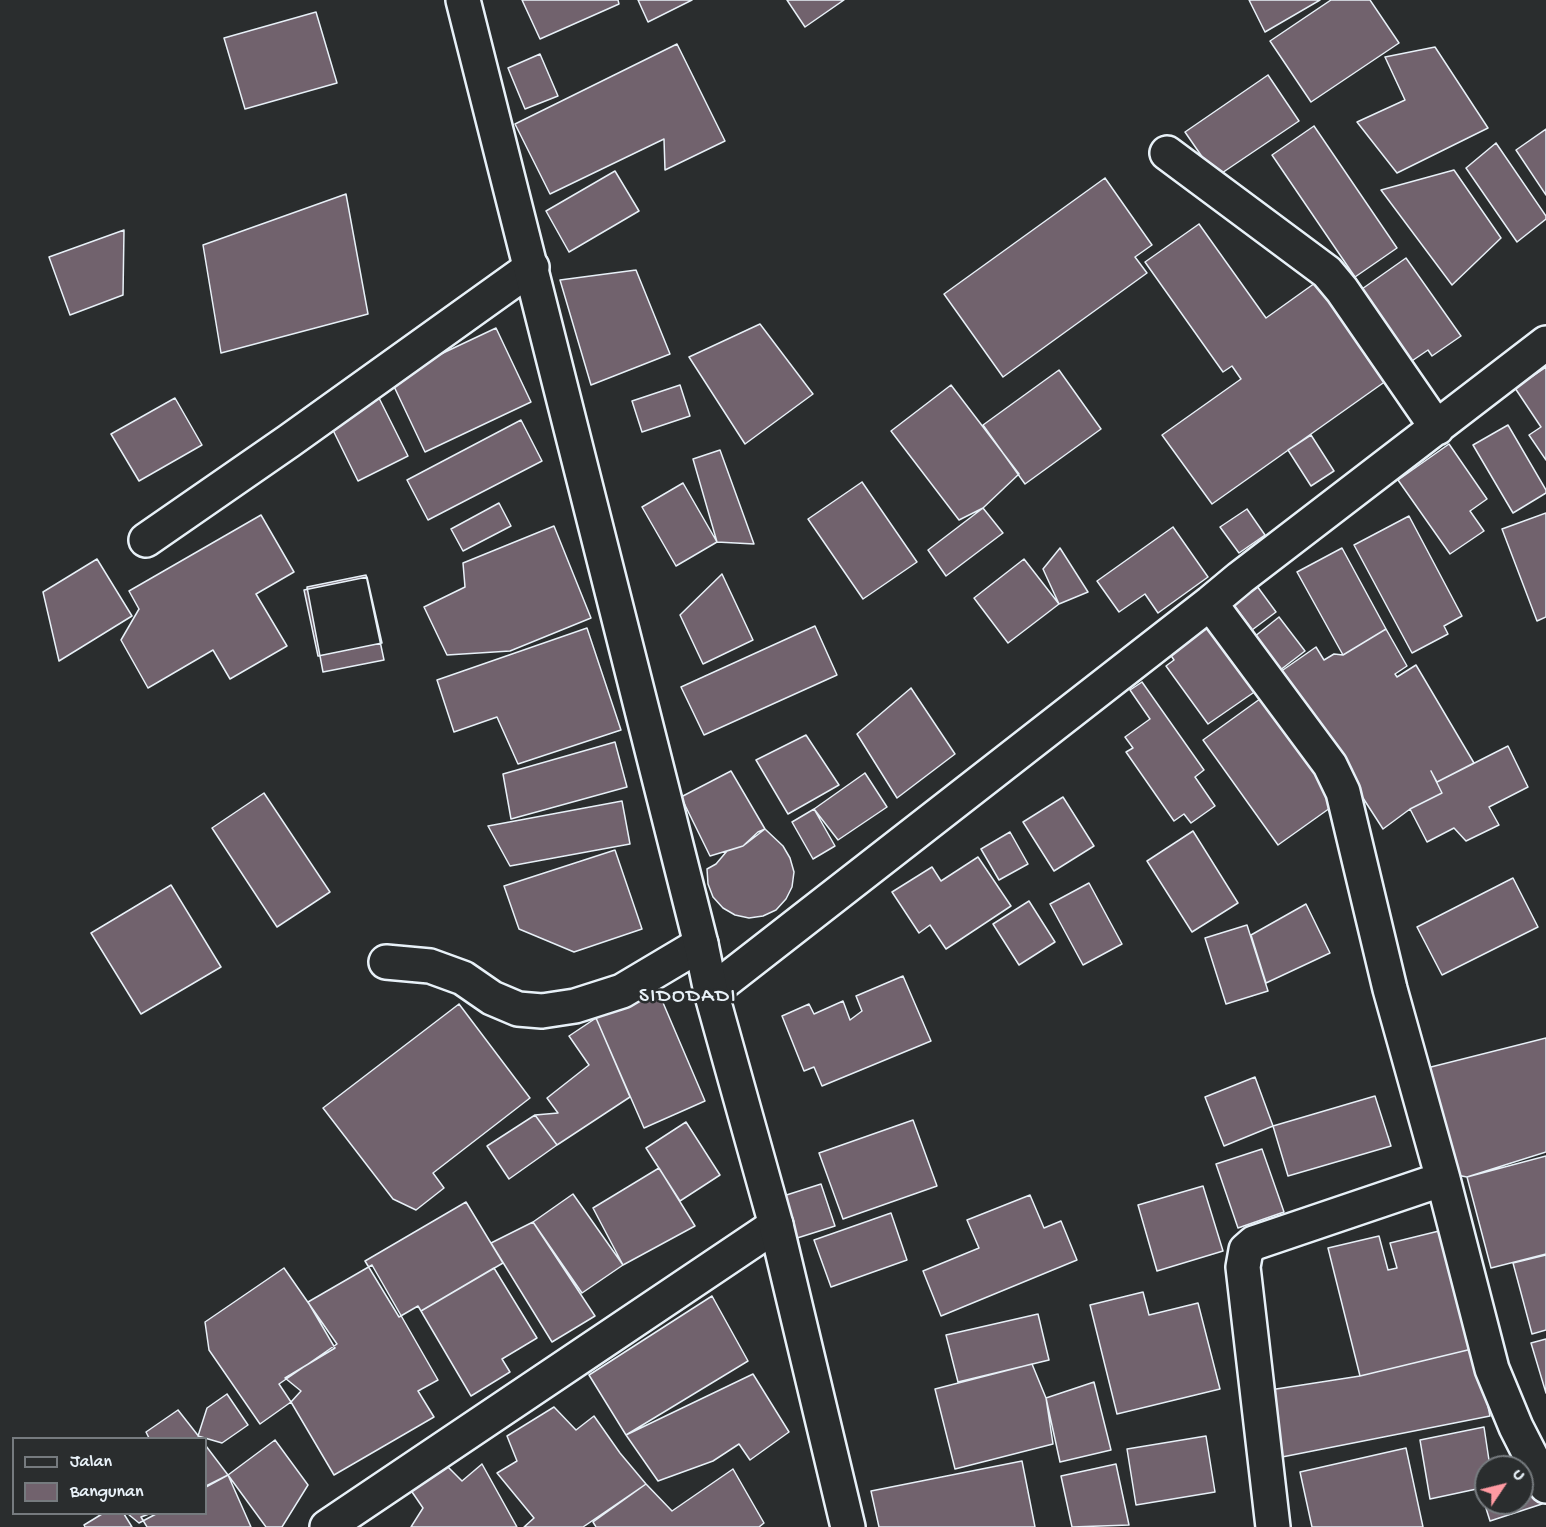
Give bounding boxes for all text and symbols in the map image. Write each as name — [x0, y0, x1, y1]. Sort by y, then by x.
district label: SIDODADI — [639, 985, 737, 1011]
legend — [12, 1437, 207, 1515]
text: Jalan — [70, 1452, 112, 1473]
north arrow — [1474, 1455, 1534, 1515]
text: U — [1507, 1466, 1528, 1485]
text: Bangunan — [70, 1482, 144, 1503]

